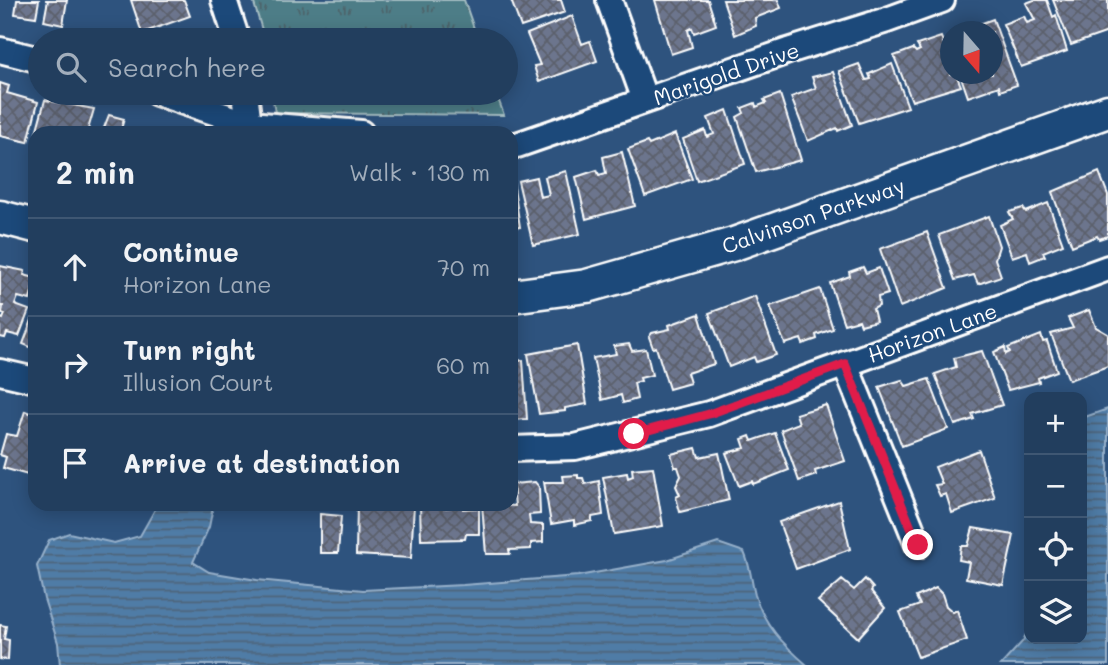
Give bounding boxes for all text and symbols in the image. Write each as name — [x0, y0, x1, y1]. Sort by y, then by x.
north arrow — [940, 21, 1003, 84]
search box — [28, 28, 518, 105]
street label: Marigold Drive — [650, 35, 802, 111]
icon: search — [52, 48, 90, 86]
text: Search here — [108, 50, 266, 84]
text: 2 min — [56, 152, 135, 192]
text: Walk · 130 m — [349, 157, 490, 187]
street label: Calvinson Parkway — [718, 171, 908, 259]
text: Continue — [123, 235, 239, 269]
icon: ahead — [56, 248, 94, 286]
text: 70 m — [437, 252, 490, 282]
text: Horizon Lane — [123, 269, 272, 299]
street label: Horizon Lane — [864, 296, 1000, 368]
text: Turn right — [123, 333, 256, 367]
icon: right — [56, 346, 94, 384]
text: 60 m — [436, 350, 490, 380]
text: Illusion Court — [123, 367, 273, 397]
map controls — [1024, 392, 1087, 644]
button: + — [1024, 392, 1087, 455]
route start — [618, 418, 649, 449]
icon: arrive — [56, 444, 94, 482]
text: Arrive at destination — [123, 446, 400, 480]
button: − — [1024, 455, 1087, 518]
button: locate — [1024, 518, 1087, 581]
route end — [902, 529, 933, 560]
button: layers — [1024, 581, 1087, 644]

